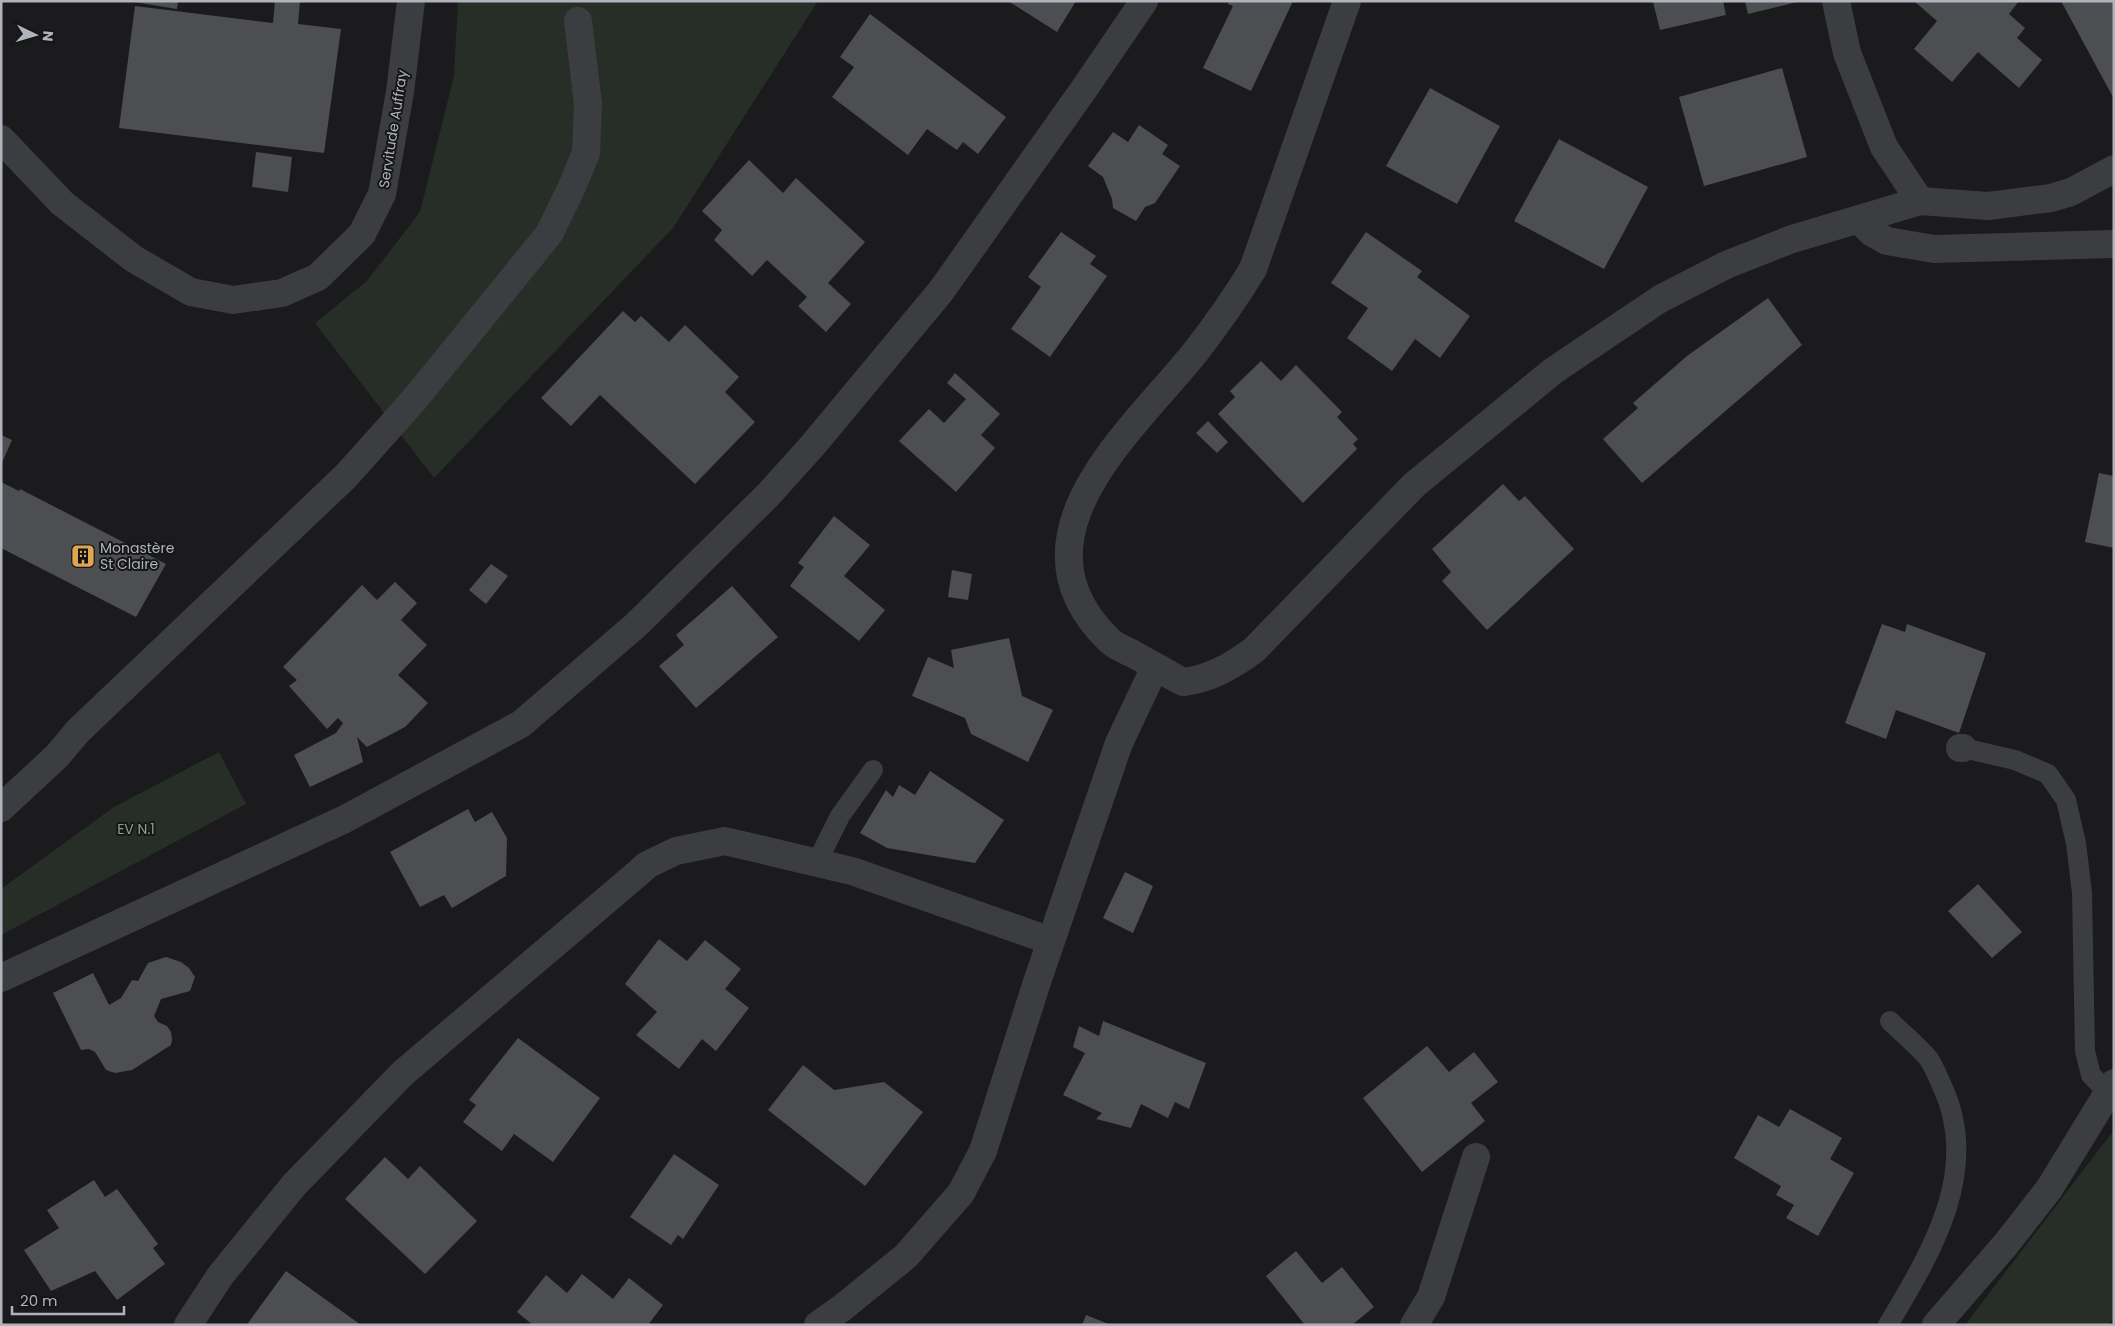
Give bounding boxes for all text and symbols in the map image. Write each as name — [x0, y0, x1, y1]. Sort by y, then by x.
north arrow — [10, 10, 60, 60]
text: N — [38, 30, 58, 42]
street label: Servitude Auffray — [374, 68, 412, 190]
place label: Monastère St Claire — [100, 538, 175, 574]
building icon: Monastère St Claire — [70, 543, 96, 569]
park label: EV N.1 — [117, 819, 155, 839]
scale bar — [12, 1284, 125, 1316]
text: 20 m — [20, 1290, 58, 1311]

